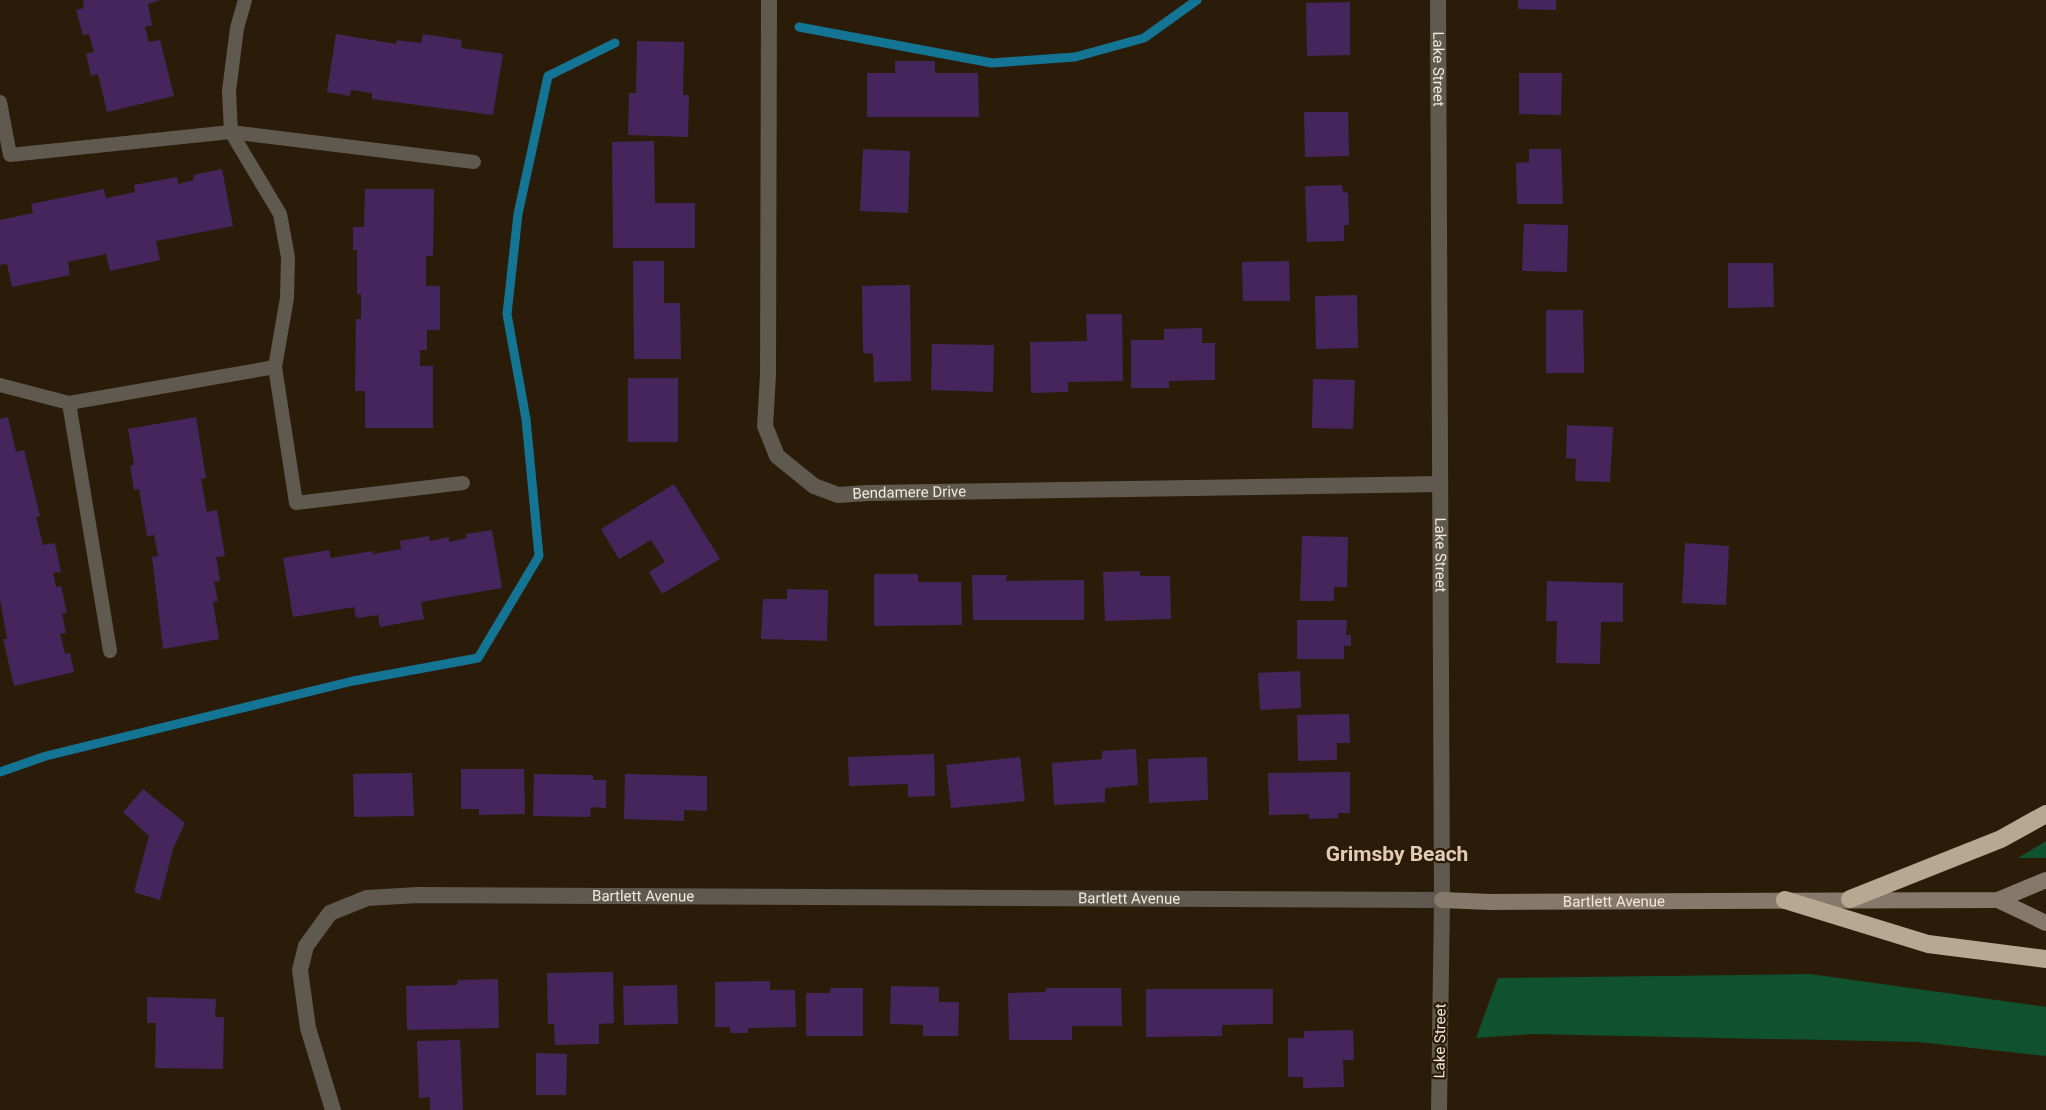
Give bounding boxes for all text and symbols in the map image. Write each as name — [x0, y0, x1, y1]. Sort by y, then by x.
street label: Lake Street — [1429, 31, 1447, 107]
street label: Bendamere Drive — [852, 482, 966, 503]
street label: Lake Street — [1431, 517, 1450, 593]
district label: Grimsby Beach — [1326, 842, 1468, 866]
street label: Bartlett Avenue — [592, 887, 694, 905]
street label: Bartlett Avenue — [1078, 889, 1180, 908]
street label: Bartlett Avenue — [1563, 892, 1665, 911]
street label: Lake Street — [1430, 1003, 1450, 1079]

